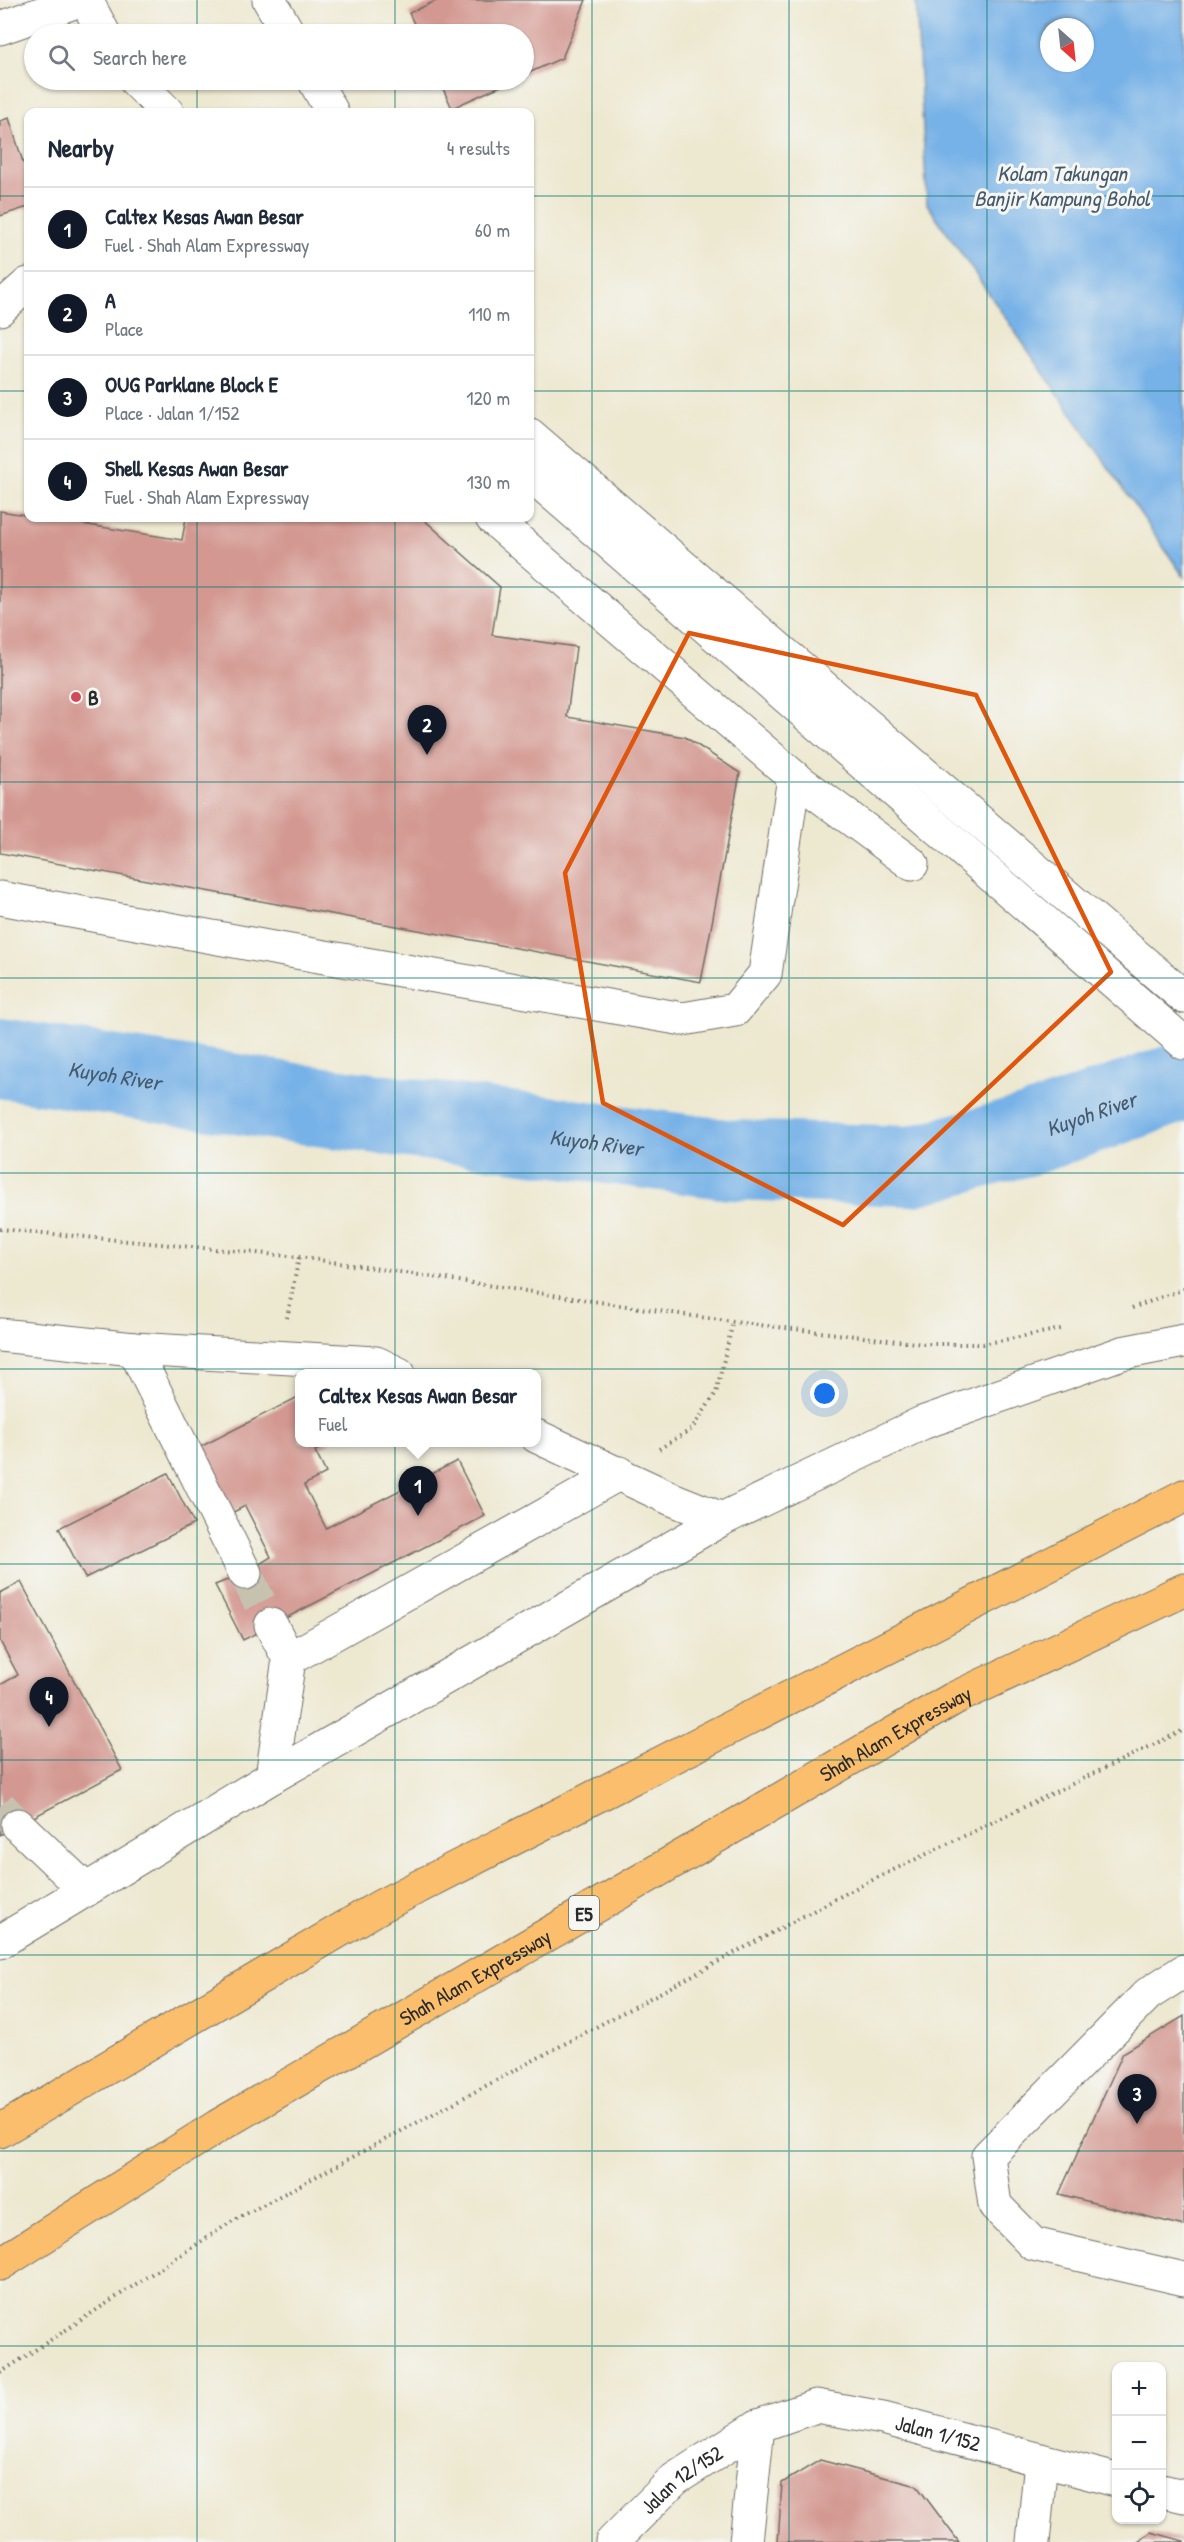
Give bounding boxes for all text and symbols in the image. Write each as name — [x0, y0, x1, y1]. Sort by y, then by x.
north arrow — [1040, 18, 1094, 72]
search box — [24, 24, 534, 90]
icon: search — [45, 41, 78, 74]
text: Search here — [93, 42, 187, 72]
text: Nearby — [48, 130, 114, 165]
text: 4 results — [447, 134, 510, 161]
water label: Kolam Takungan Banjir Kampung Bohol — [974, 158, 1151, 213]
text: Caltex Kesas Awan Besar — [105, 201, 304, 231]
text: 1 — [64, 216, 71, 243]
text: 60 m — [475, 216, 510, 243]
text: Fuel · Shah Alam Expressway — [105, 231, 310, 258]
text: A — [105, 285, 116, 315]
text: 2 — [63, 300, 72, 327]
text: 110 m — [468, 300, 510, 327]
text: Place — [105, 315, 144, 342]
text: OUG Parklane Block E — [105, 369, 278, 399]
text: 3 — [63, 384, 72, 411]
text: 120 m — [466, 384, 510, 411]
text: Place · Jalan 1/152 — [105, 399, 240, 426]
text: Shell Kesas Awan Besar — [105, 453, 289, 483]
text: 4 — [64, 468, 71, 495]
text: 130 m — [467, 468, 510, 495]
text: Fuel · Shah Alam Expressway — [105, 483, 310, 510]
place label: B — [88, 683, 99, 712]
marker: B — [69, 690, 83, 704]
pin: 2 — [408, 706, 446, 755]
water label: Kuyoh River — [66, 1054, 166, 1098]
water label: Kuyoh River — [1042, 1083, 1143, 1143]
water label: Kuyoh River — [548, 1121, 647, 1164]
popup — [295, 1369, 541, 1447]
your location — [810, 1379, 839, 1408]
text: Caltex Kesas Awan Besar — [319, 1380, 517, 1410]
text: Fuel — [319, 1410, 347, 1437]
pin: 1 — [398, 1466, 438, 1516]
pin: 4 — [29, 1678, 68, 1727]
street label: Shah Alam Expressway — [814, 1678, 976, 1788]
road number: E5 — [569, 1896, 599, 1930]
street label: Shah Alam Expressway — [394, 1921, 556, 2032]
pin: 3 — [1118, 2074, 1156, 2124]
map controls — [1112, 2362, 1166, 2524]
button: + — [1112, 2362, 1166, 2416]
street label: Jalan 1/152 — [892, 2407, 984, 2458]
button: − — [1112, 2416, 1166, 2470]
street label: Jalan 12/152 — [634, 2438, 728, 2520]
button: locate — [1112, 2470, 1166, 2524]

